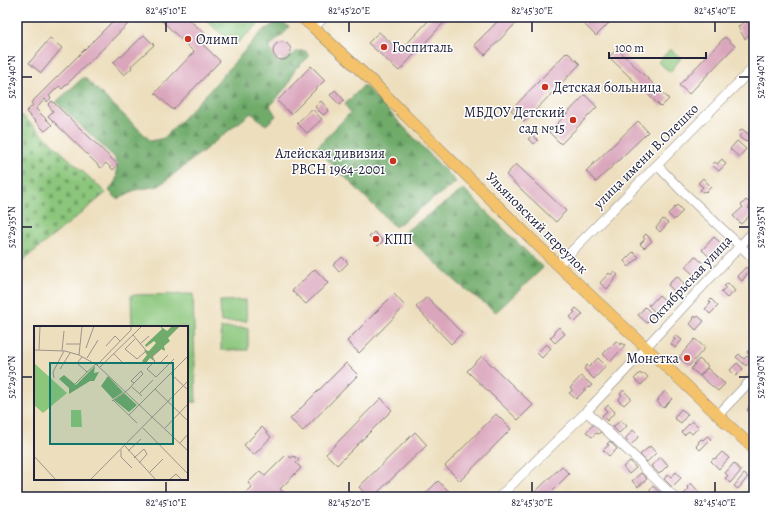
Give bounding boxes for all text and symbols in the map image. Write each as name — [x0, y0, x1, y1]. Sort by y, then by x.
text: 82°45'10"E — [146, 4, 187, 17]
text: 82°45'20"E — [328, 4, 370, 17]
text: 82°45'30"E — [511, 4, 553, 17]
text: 82°45'40"E — [694, 4, 736, 17]
place label: Олимп — [196, 30, 238, 49]
marker: Олимп — [183, 34, 193, 44]
scale bar — [609, 34, 706, 60]
place label: Госпиталь — [392, 38, 453, 57]
text: 100 m — [615, 40, 644, 56]
marker: Госпиталь — [379, 42, 389, 52]
text: 52°29'40"N — [5, 55, 18, 99]
text: 52°29'40"N — [754, 55, 767, 99]
place label: Детская больница — [553, 78, 662, 97]
marker: Детская больница — [540, 82, 550, 92]
street label: улица имени В.Олешко — [589, 99, 703, 213]
place label: МБДОУ Детский сад №15 — [464, 103, 565, 138]
marker: МБДОУ Детский сад №15 — [568, 115, 578, 125]
place label: Алейская дивизия РВСН 1964-2001 — [274, 144, 385, 179]
marker: Алейская дивизия РВСН 1964-2001 — [388, 156, 398, 166]
street label: Ульяновский переулок — [482, 168, 592, 278]
text: 52°29'35"N — [5, 206, 18, 248]
text: 52°29'35"N — [754, 206, 767, 248]
place label: КПП — [384, 230, 413, 249]
street label: Октябрьская улица — [644, 231, 737, 329]
marker: КПП — [371, 234, 381, 244]
inset map — [34, 326, 188, 480]
place label: Монетка — [626, 349, 680, 368]
marker: Монетка — [682, 353, 692, 363]
text: 52°29'30"N — [5, 356, 18, 398]
text: 52°29'30"N — [754, 356, 767, 398]
text: 82°45'10"E — [146, 496, 187, 509]
text: 82°45'20"E — [328, 496, 370, 509]
text: 82°45'30"E — [511, 496, 553, 509]
text: 82°45'40"E — [694, 496, 736, 509]

